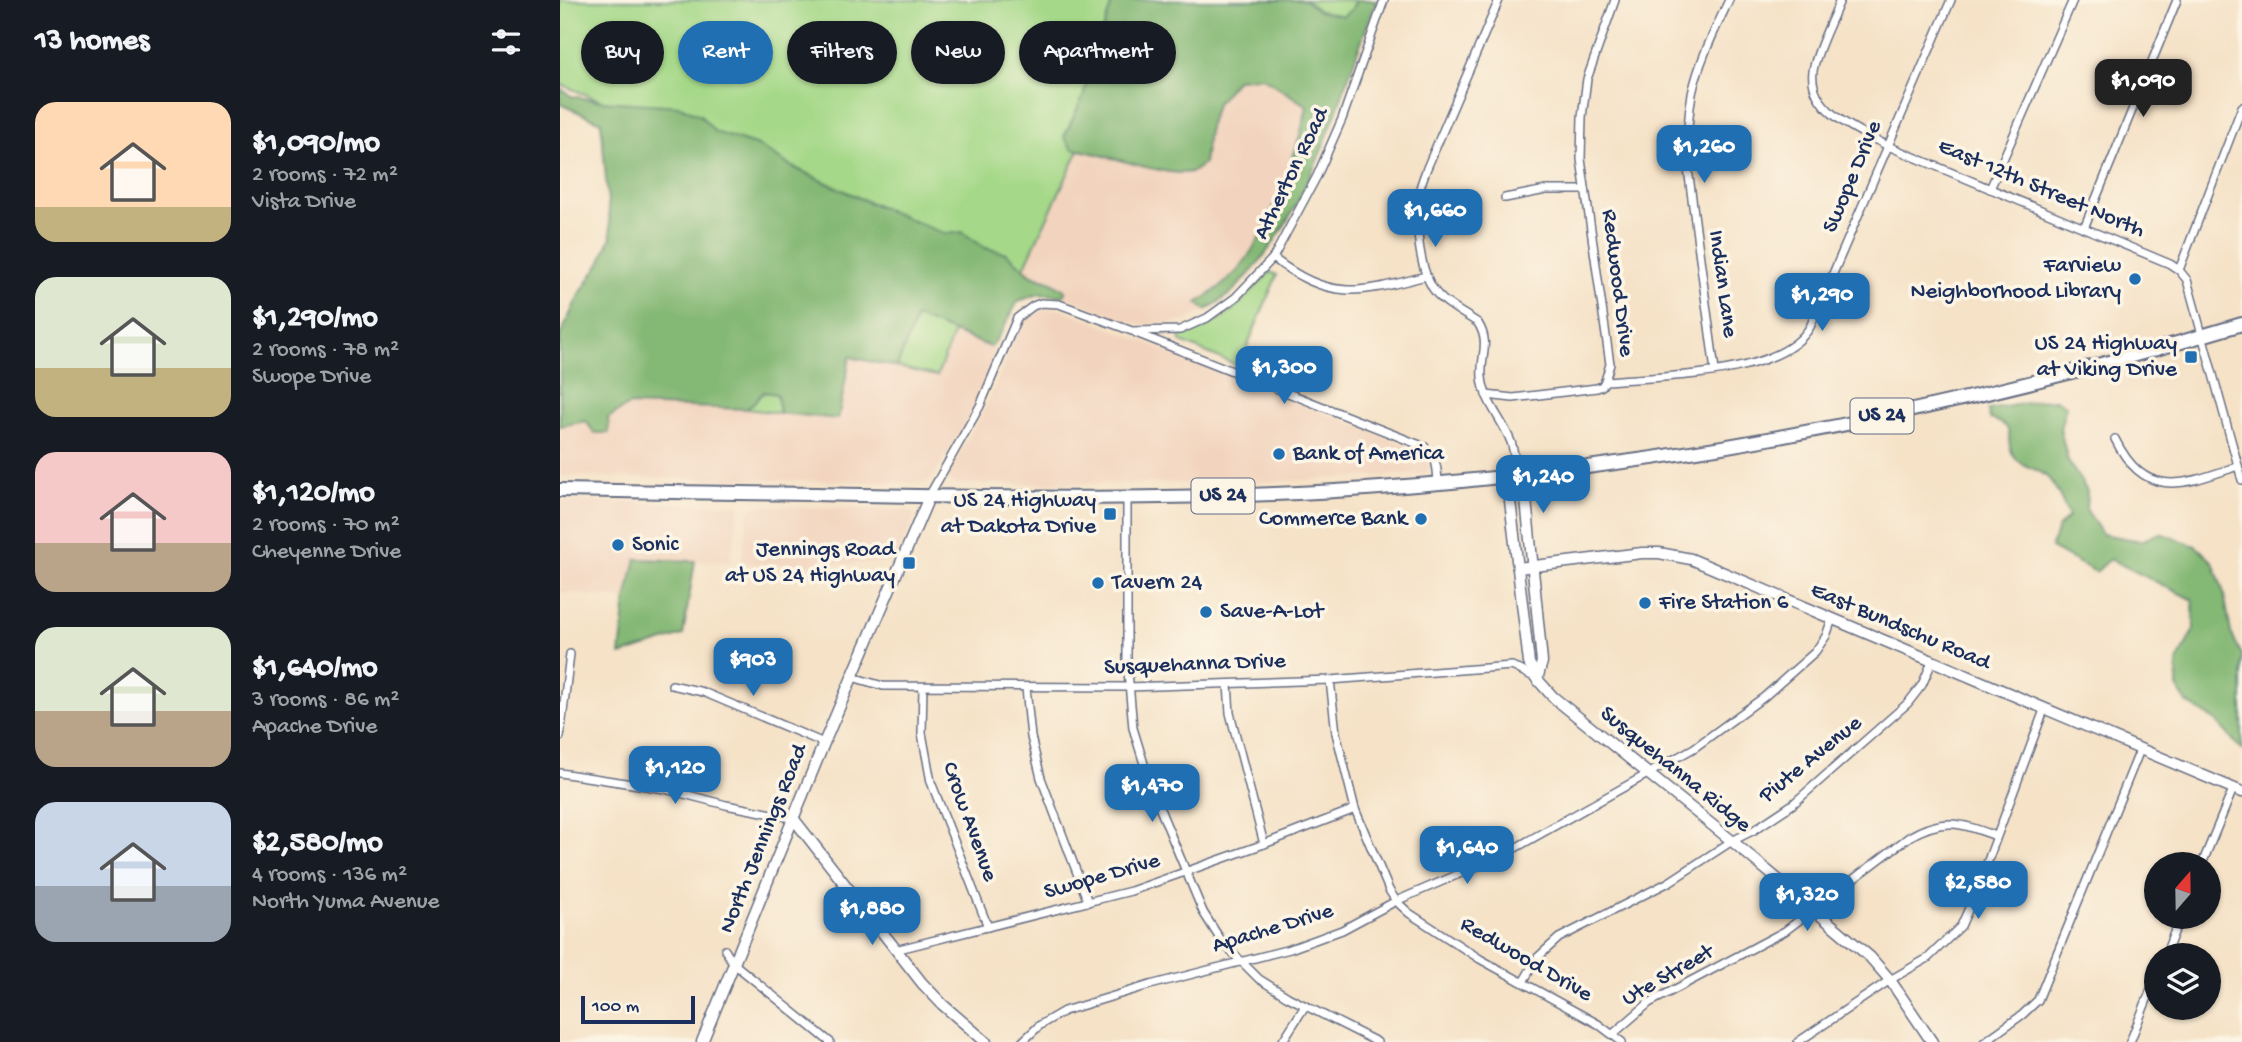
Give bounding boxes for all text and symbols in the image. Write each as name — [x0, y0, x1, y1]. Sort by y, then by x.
chip: Buy — [581, 21, 664, 84]
chip: Rent — [678, 21, 773, 84]
chip: Filters — [787, 21, 897, 84]
chip: New — [911, 21, 1005, 84]
chip: Apartment — [1019, 21, 1176, 84]
icon: filters — [487, 23, 525, 61]
text: 13 homes — [35, 25, 149, 60]
pin: $1,090 — [2086, 60, 2200, 119]
text: $1,090 — [2111, 68, 2175, 95]
street label: Atherton Road — [1248, 102, 1336, 244]
street label: Swope Drive — [1817, 116, 1889, 237]
pin: $1,260 — [1647, 125, 1761, 185]
text: $1,090/mo — [252, 127, 380, 162]
icon: home — [91, 130, 175, 214]
street label: East 12th Street North — [1934, 133, 2148, 245]
text: $1,260 — [1673, 134, 1735, 161]
text: 2 rooms · 72 m² — [252, 162, 398, 189]
text: Vista Drive — [252, 189, 356, 216]
pin: $1,660 — [1378, 190, 1492, 249]
text: $1,660 — [1403, 198, 1467, 225]
street label: Redwood Drive — [1595, 208, 1640, 359]
street label: Indian Lane — [1701, 229, 1743, 340]
place label: Farview Neighborhood Library — [1910, 253, 2121, 306]
marker: Farview Neighborhood Library — [2127, 271, 2143, 287]
pin: $1,290 — [1765, 274, 1879, 333]
text: $1,290 — [1791, 282, 1853, 309]
text: $1,290/mo — [252, 302, 378, 337]
icon: home — [91, 305, 175, 389]
place label: US 24 Highway at Viking Drive — [2035, 331, 2178, 384]
text: 2 rooms · 78 m² — [252, 337, 399, 364]
pin: $1,300 — [1227, 346, 1341, 406]
marker: US 24 Highway at Viking Drive — [2183, 349, 2199, 365]
text: $1,300 — [1252, 355, 1316, 382]
text: Swope Drive — [252, 364, 371, 391]
road number: US 24 — [1850, 398, 1914, 434]
place label: Bank of America — [1292, 441, 1445, 468]
marker: Bank of America — [1271, 446, 1287, 462]
pin: $1,240 — [1486, 456, 1600, 515]
text: $1,240 — [1512, 464, 1574, 491]
text: $1,120/mo — [252, 477, 375, 512]
road number: US 24 — [1192, 478, 1254, 514]
icon: home — [91, 480, 175, 564]
place label: US 24 Highway at Dakota Drive — [941, 488, 1097, 541]
marker: US 24 Highway at Dakota Drive — [1102, 506, 1118, 522]
place label: Commerce Bank — [1259, 506, 1410, 533]
marker: Commerce Bank — [1413, 511, 1429, 527]
text: 2 rooms · 70 m² — [252, 512, 400, 539]
place label: Sonic — [632, 532, 680, 559]
marker: Sonic — [610, 537, 626, 553]
place label: Jennings Road at US 24 Highway — [725, 537, 897, 590]
text: Cheyenne Drive — [252, 539, 401, 566]
marker: Jennings Road at US 24 Highway — [901, 555, 917, 571]
place label: Tavern 24 — [1110, 570, 1202, 597]
marker: Tavern 24 — [1090, 575, 1106, 591]
street label: East Bundschu Road — [1806, 577, 1995, 678]
place label: Fire Station 6 — [1658, 590, 1789, 617]
marker: Fire Station 6 — [1637, 595, 1653, 611]
place label: Save-A-Lot — [1220, 599, 1325, 626]
marker: Save-A-Lot — [1198, 604, 1214, 620]
pin: $903 — [712, 638, 794, 698]
text: $903 — [730, 647, 776, 674]
street label: Susquehanna Drive — [1104, 648, 1287, 682]
text: $1,640/mo — [252, 652, 378, 687]
icon: home — [91, 655, 175, 739]
text: 3 rooms · 86 m² — [252, 687, 399, 714]
street label: Susquehanna Ridge — [1594, 701, 1757, 840]
street label: Piute Avenue — [1753, 710, 1869, 810]
text: Apache Drive — [252, 714, 377, 741]
street label: North Jennings Road — [714, 739, 815, 937]
pin: $1,120 — [618, 746, 732, 806]
text: $1,120 — [645, 755, 705, 782]
street label: Crow Avenue — [935, 759, 1003, 886]
pin: $1,470 — [1095, 764, 1209, 824]
text: $1,470 — [1121, 773, 1183, 800]
pin: $1,640 — [1410, 826, 1524, 886]
text: $2,580/mo — [252, 827, 383, 862]
icon: home — [91, 830, 175, 914]
text: $1,640 — [1436, 835, 1498, 862]
street label: Swope Drive — [1041, 847, 1164, 906]
north arrow — [2144, 852, 2221, 929]
map controls — [2144, 852, 2221, 1020]
text: 4 rooms · 136 m² — [252, 862, 407, 889]
pin: $2,580 — [1921, 862, 2035, 921]
text: $2,580 — [1945, 870, 2011, 897]
pin: $1,320 — [1750, 874, 1864, 933]
text: $1,320 — [1775, 882, 1839, 909]
pin: $1,880 — [815, 888, 929, 947]
text: North Yuma Avenue — [252, 889, 439, 916]
text: $1,880 — [839, 896, 905, 923]
street label: Apache Drive — [1209, 897, 1338, 960]
street label: Redwood Drive — [1455, 911, 1598, 1009]
street label: Ute Street — [1617, 938, 1720, 1013]
button: layers — [2144, 943, 2221, 1020]
scale bar — [581, 993, 695, 1025]
text: 100 m — [592, 996, 639, 1019]

